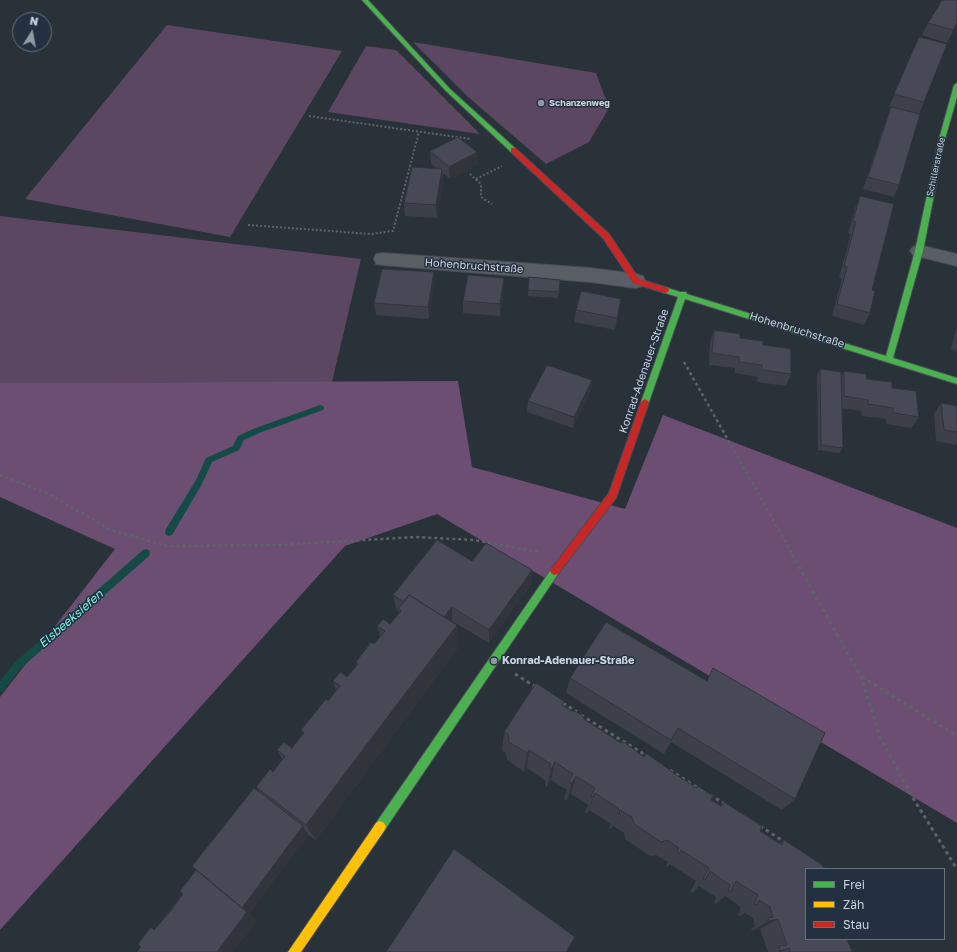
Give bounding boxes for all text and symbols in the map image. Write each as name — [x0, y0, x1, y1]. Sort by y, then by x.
north arrow — [12, 12, 52, 52]
text: N — [29, 14, 40, 28]
marker: Schanzenweg — [536, 98, 546, 108]
place label: Schanzenweg — [549, 98, 610, 108]
street label: Schillerstraße — [924, 136, 948, 198]
street label: Hohenbruchstraße — [424, 256, 524, 276]
street label: Konrad-Adenauer-Straße — [616, 307, 672, 435]
street label: Hohenbruchstraße — [748, 309, 846, 351]
water label: Elsbeeksiefen — [36, 587, 106, 651]
place label: Konrad-Adenauer-Straße — [502, 654, 635, 668]
marker: Konrad-Adenauer-Straße — [489, 656, 499, 666]
legend — [805, 868, 945, 940]
text: Frei — [843, 877, 865, 892]
text: Zäh — [843, 897, 864, 912]
text: Stau — [843, 917, 869, 932]

